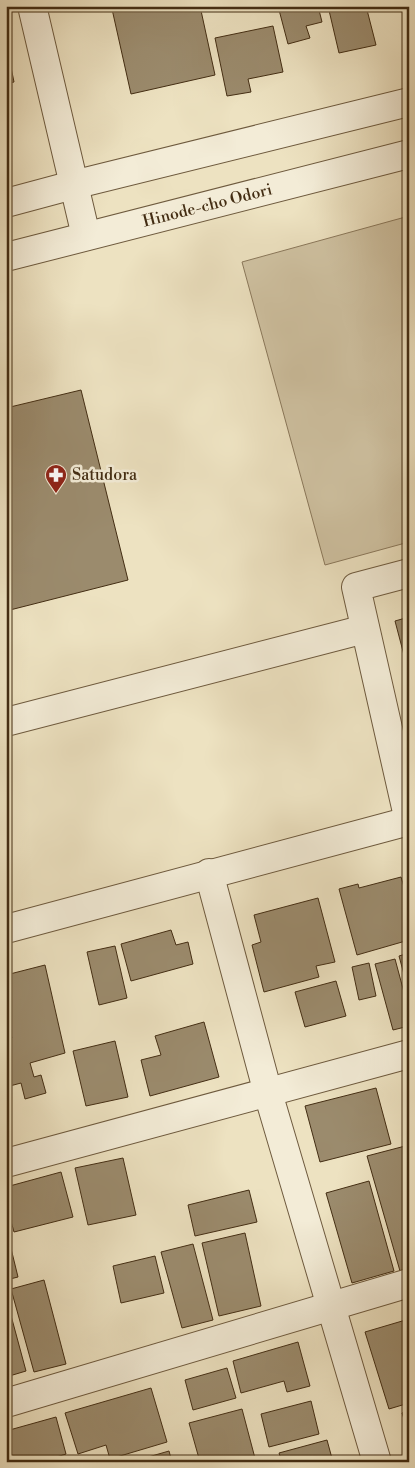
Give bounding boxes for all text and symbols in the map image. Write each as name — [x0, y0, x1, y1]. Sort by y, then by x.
street label: Hinode-cho Odori — [141, 179, 274, 232]
pharmacy icon: Satudora — [44, 463, 68, 494]
place label: Satudora — [72, 465, 138, 485]

